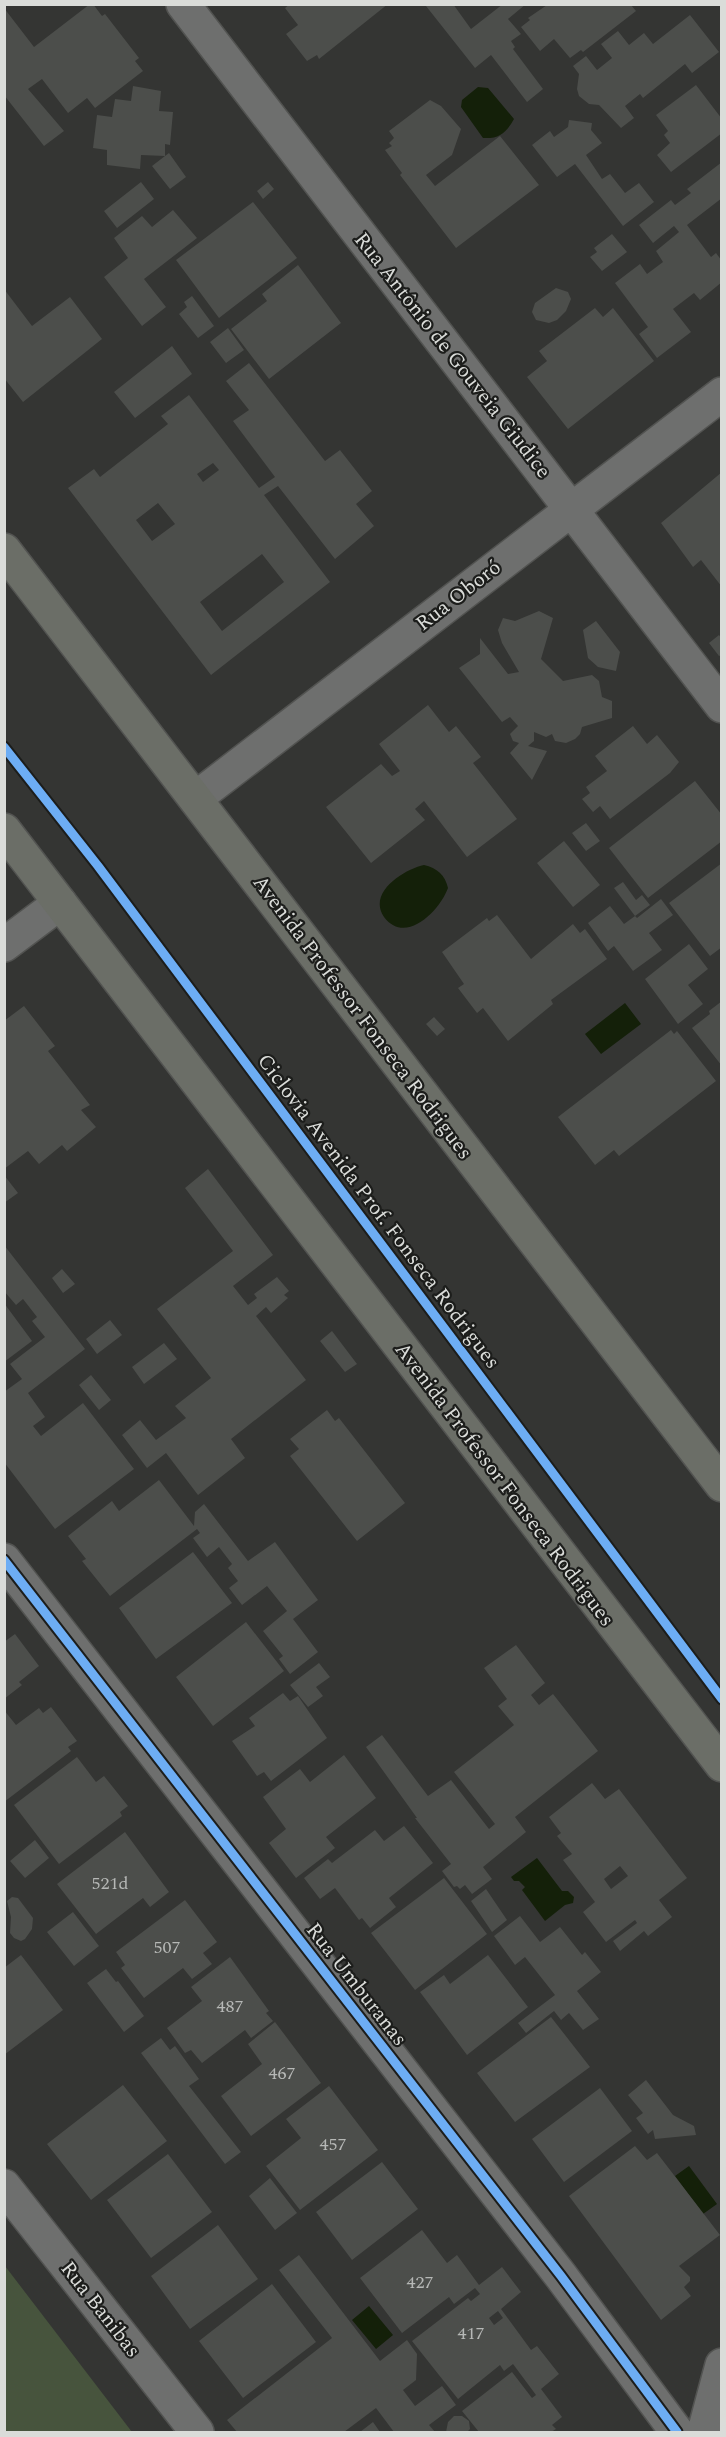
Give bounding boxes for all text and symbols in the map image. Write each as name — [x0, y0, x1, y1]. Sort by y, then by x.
street label: Rua Antônio de Gouveia Giudice — [346, 226, 559, 486]
street label: Rua Oboró — [409, 552, 508, 639]
street label: Avenida Professor Fonseca Rodrigues — [244, 868, 480, 1167]
street label: Ciclovia Avenida Prof. Fonseca Rodrigues — [249, 1047, 508, 1376]
street label: Avenida Professor Fonseca Rodrigues — [386, 1335, 622, 1634]
house number: 521d — [91, 1870, 129, 1897]
street label: Rua Umburanas — [298, 1916, 415, 2053]
house number: 507 — [154, 1934, 181, 1961]
house number: 487 — [217, 1993, 244, 2020]
house number: 467 — [269, 2060, 296, 2087]
house number: 457 — [320, 2131, 347, 2158]
street label: Rua Banibas — [52, 2254, 148, 2365]
house number: 427 — [407, 2269, 434, 2296]
house number: 417 — [458, 2320, 485, 2347]

